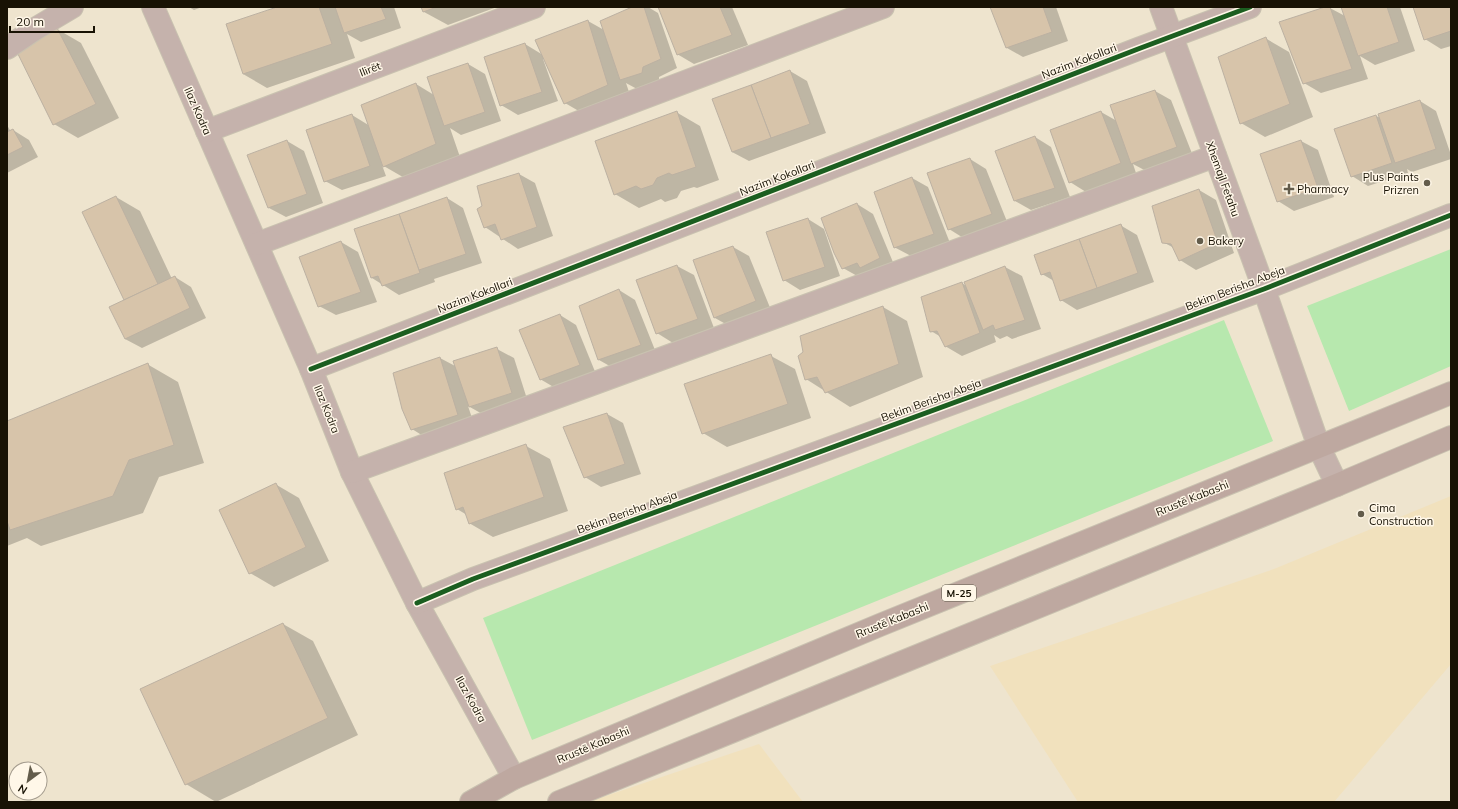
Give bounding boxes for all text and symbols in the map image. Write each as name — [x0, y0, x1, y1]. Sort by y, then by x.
scale bar — [10, 8, 94, 34]
text: 20 m — [16, 14, 44, 29]
street label: Nazim Kokollari — [1040, 40, 1118, 82]
street label: Ilirët — [357, 58, 383, 79]
street label: Ilaz Kodra — [181, 85, 215, 137]
street label: Xhemajl Fetahu — [1203, 139, 1243, 219]
street label: Nazim Kokollari — [738, 157, 816, 199]
place label: Plus Paints Prizren — [1363, 170, 1419, 197]
marker: Plus Paints Prizren — [1422, 178, 1432, 188]
place label: Pharmacy — [1297, 182, 1349, 196]
marker: Pharmacy — [1284, 184, 1294, 194]
place label: Bakery — [1208, 234, 1244, 248]
marker: Bakery — [1195, 236, 1205, 246]
street label: Bekim Berisha Abeja — [1183, 263, 1287, 313]
street label: Nazim Kokollari — [436, 274, 514, 316]
street label: Bekim Berisha Abeja — [879, 375, 983, 425]
street label: Ilaz Kodra — [311, 383, 343, 435]
street label: Rrustë Kabashi — [1154, 477, 1230, 519]
street label: Bekim Berisha Abeja — [575, 487, 679, 537]
place label: Cima Construction — [1369, 501, 1433, 528]
marker: Cima Construction — [1356, 509, 1366, 519]
road number: M-25 — [942, 585, 976, 601]
street label: Rrustë Kabashi — [854, 599, 930, 641]
street label: Ilaz Kodra — [453, 673, 489, 725]
street label: Rrustë Kabashi — [555, 723, 631, 767]
north arrow — [8, 761, 48, 801]
text: N — [15, 781, 30, 798]

